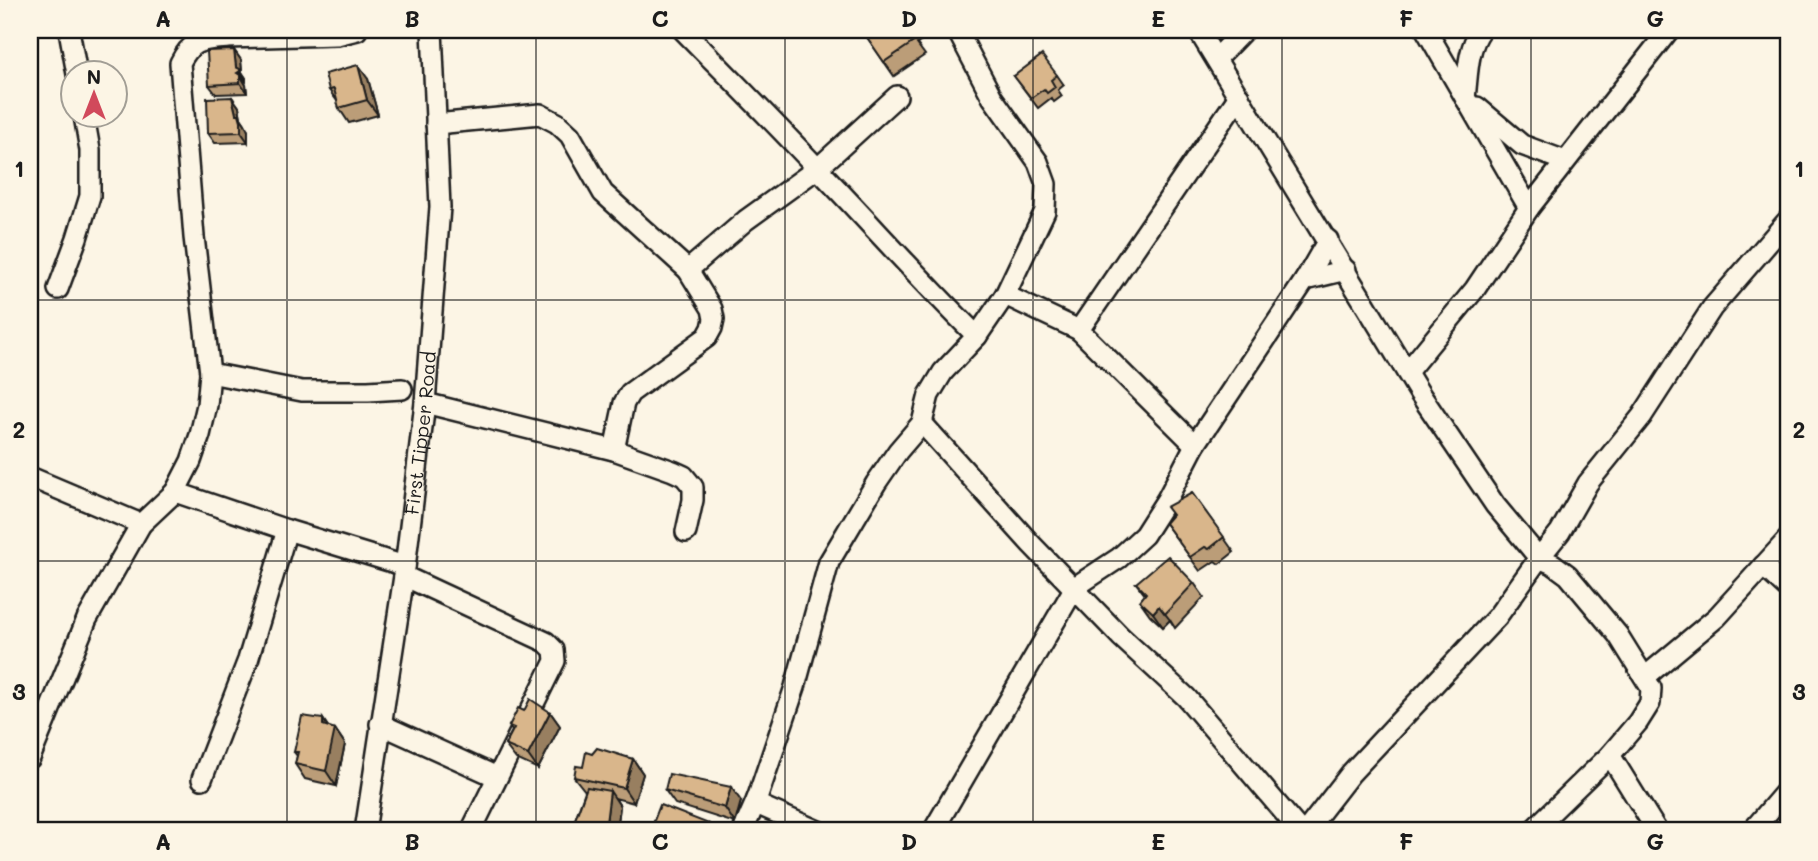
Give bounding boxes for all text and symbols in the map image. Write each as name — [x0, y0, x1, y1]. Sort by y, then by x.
text: A — [155, 3, 171, 33]
text: B — [404, 3, 420, 33]
text: C — [651, 3, 669, 33]
text: D — [901, 3, 917, 33]
text: E — [1151, 3, 1165, 33]
text: F — [1399, 3, 1413, 33]
text: G — [1646, 3, 1664, 33]
north arrow — [60, 60, 130, 130]
text: N — [87, 64, 101, 89]
text: 1 — [14, 153, 24, 183]
text: 1 — [1794, 153, 1804, 183]
street label: First Tipper Road — [399, 350, 441, 516]
text: 2 — [13, 414, 25, 444]
text: 2 — [1793, 414, 1805, 444]
text: 3 — [12, 676, 26, 706]
text: 3 — [1792, 676, 1806, 706]
text: A — [155, 826, 171, 856]
text: B — [404, 826, 420, 856]
text: C — [651, 826, 669, 856]
text: D — [901, 826, 917, 856]
text: E — [1151, 826, 1165, 856]
text: F — [1399, 826, 1413, 856]
text: G — [1646, 826, 1664, 856]

